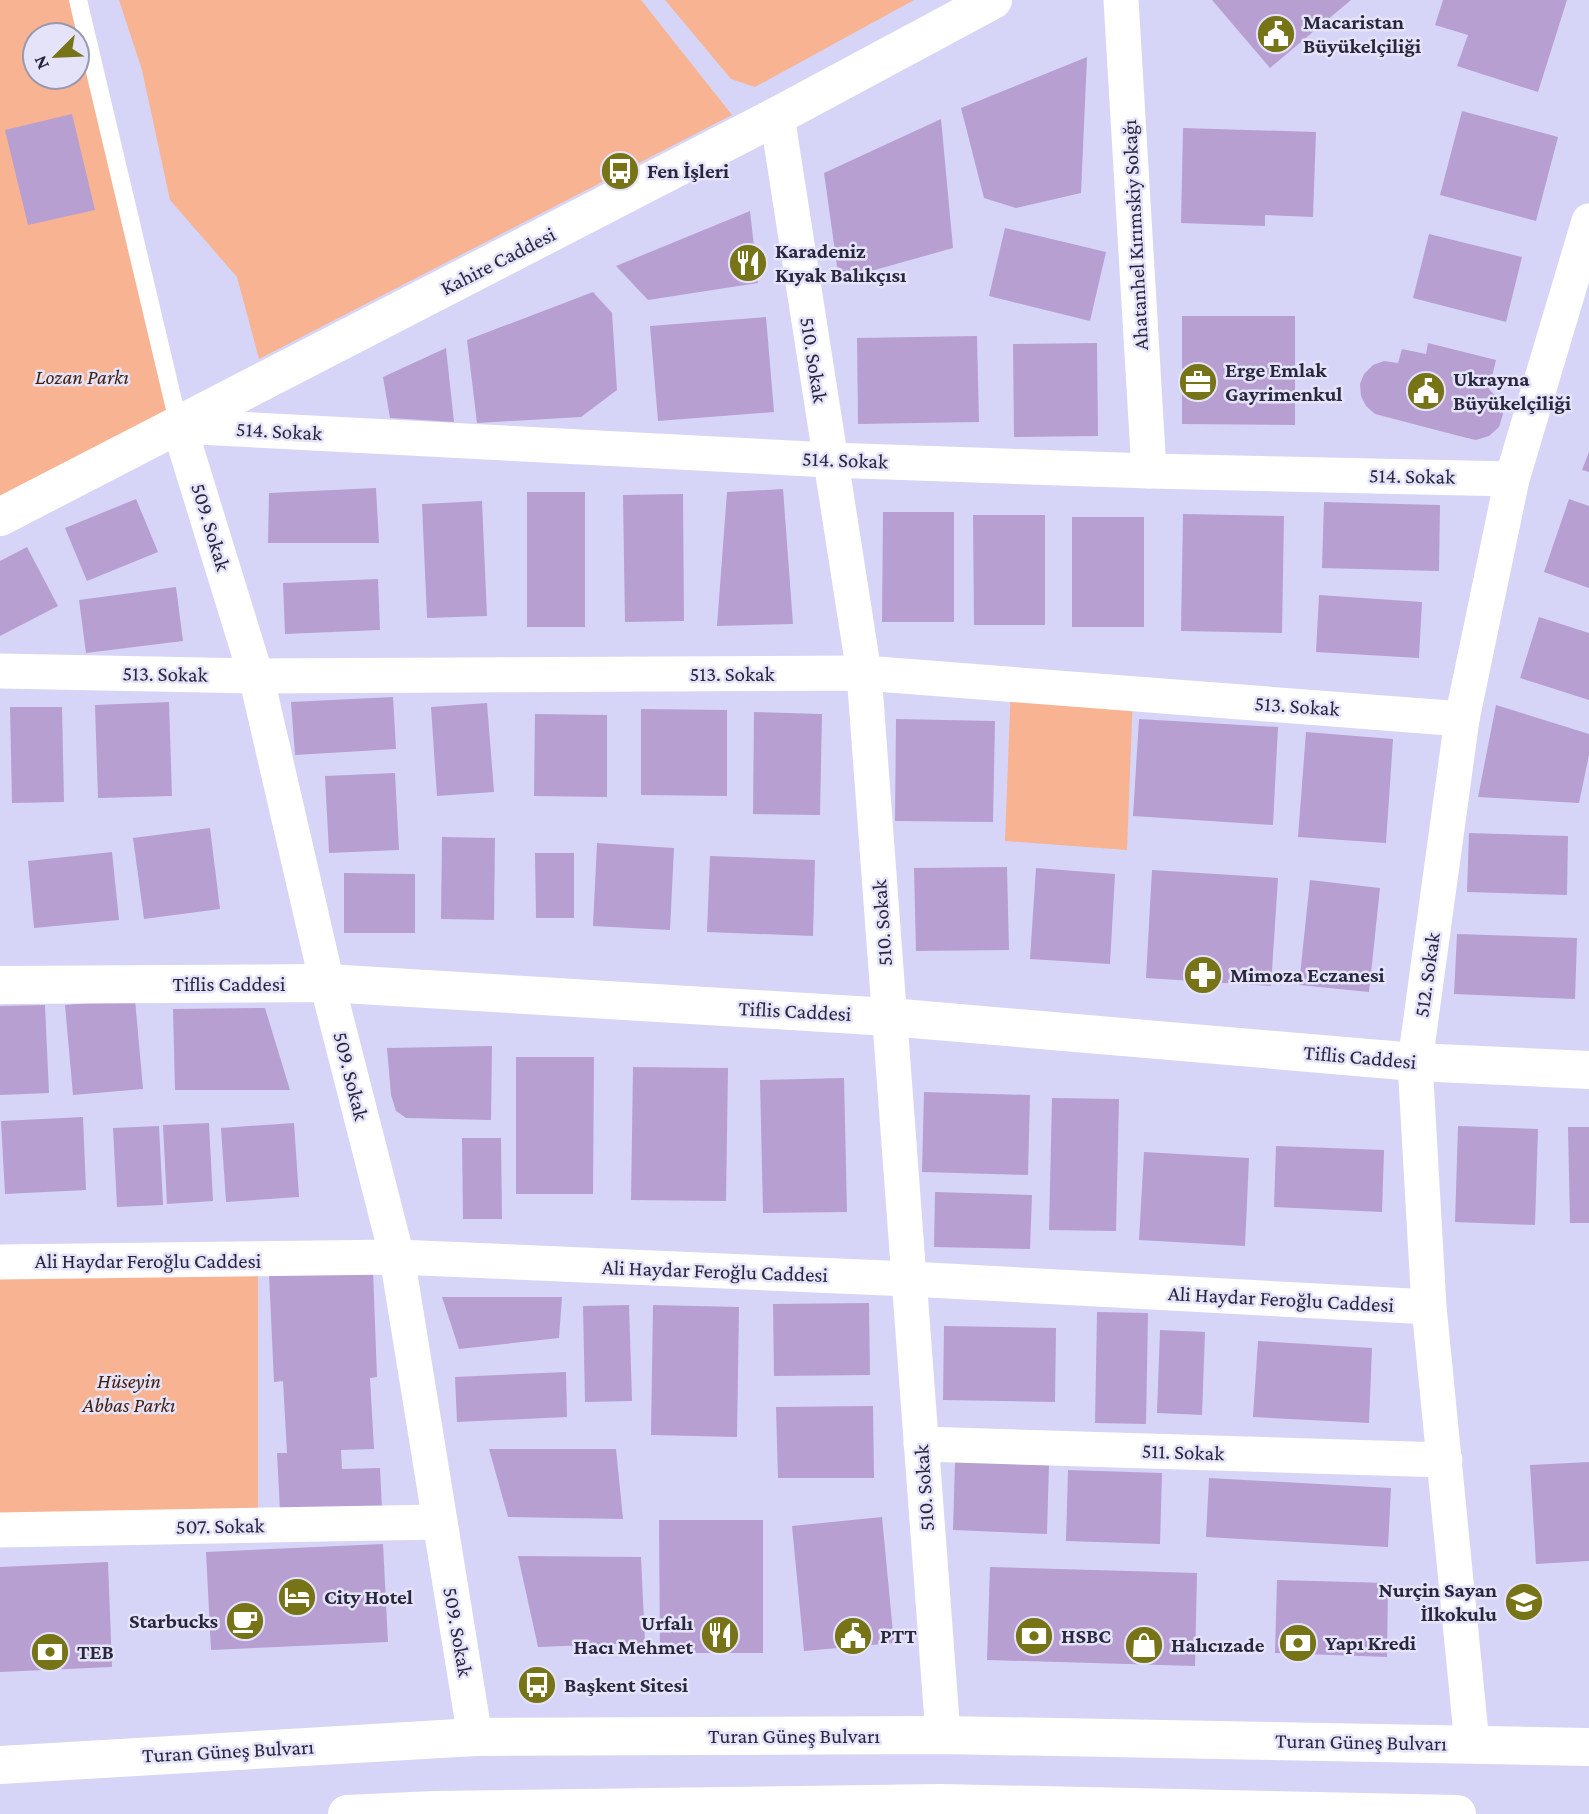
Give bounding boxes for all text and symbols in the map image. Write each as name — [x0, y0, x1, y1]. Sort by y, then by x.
place label: Macaristan Büyükelçiliği — [1303, 10, 1421, 58]
public building icon: Macaristan Büyükelçiliği — [1255, 13, 1297, 55]
north arrow — [21, 21, 91, 91]
text: N — [29, 52, 53, 73]
street label: Ahatanhel Kırımskiy Sokağı — [1117, 118, 1153, 351]
bus stop icon: Fen İşleri — [599, 150, 641, 192]
place label: Fen İşleri — [647, 159, 729, 183]
street label: Kahire Caddesi — [437, 222, 560, 300]
place label: Karadeniz Kıyak Balıkçısı — [775, 239, 906, 287]
restaurant icon: Karadeniz Kıyak Balıkçısı — [727, 242, 769, 284]
street label: 510. Sokak — [795, 315, 833, 405]
place label: Erge Emlak Gayrimenkul — [1225, 358, 1342, 406]
office icon: Erge Emlak Gayrimenkul — [1177, 361, 1219, 403]
park label: Lozan Parkı — [35, 365, 129, 389]
place label: Ukrayna Büyükelçiliği — [1453, 367, 1571, 415]
public building icon: Ukrayna Büyükelçiliği — [1405, 370, 1447, 412]
street label: 514. Sokak — [235, 417, 323, 445]
street label: 514. Sokak — [802, 447, 888, 473]
street label: 514. Sokak — [1369, 463, 1455, 489]
street label: 509. Sokak — [186, 480, 236, 574]
street label: 513. Sokak — [122, 661, 208, 687]
street label: 513. Sokak — [689, 662, 775, 686]
street label: 513. Sokak — [1254, 691, 1340, 721]
street label: 510. Sokak — [867, 879, 897, 967]
street label: 512. Sokak — [1409, 931, 1445, 1019]
pharmacy icon: Mimoza Eczanesi — [1182, 954, 1224, 996]
place label: Mimoza Eczanesi — [1230, 963, 1385, 987]
street label: Tiflis Caddesi — [172, 972, 286, 996]
street label: Tiflis Caddesi — [738, 996, 853, 1026]
street label: 509. Sokak — [328, 1029, 374, 1123]
street label: Tiflis Caddesi — [1303, 1040, 1418, 1074]
street label: Ali Haydar Feroğlu Caddesi — [35, 1249, 262, 1273]
street label: Ali Haydar Feroğlu Caddesi — [601, 1255, 829, 1287]
street label: Ali Haydar Feroğlu Caddesi — [1167, 1281, 1395, 1317]
park label: Hüseyin Abbas Parkı — [82, 1369, 175, 1417]
street label: 511. Sokak — [1141, 1439, 1225, 1465]
street label: 510. Sokak — [909, 1444, 939, 1532]
street label: 507. Sokak — [175, 1513, 265, 1539]
hotel icon: City Hotel — [276, 1576, 318, 1618]
place label: Nurçin Sayan İlkokulu — [1379, 1578, 1497, 1626]
school or university icon: Nurçin Sayan İlkokulu — [1503, 1581, 1545, 1623]
place label: City Hotel — [324, 1585, 413, 1609]
street label: 509. Sokak — [438, 1585, 478, 1679]
cafe icon: Starbucks — [224, 1600, 266, 1642]
place label: Starbucks — [129, 1609, 218, 1633]
place label: Urfalı Hacı Mehmet — [574, 1611, 693, 1659]
restaurant icon: Urfalı Hacı Mehmet — [699, 1614, 741, 1656]
public building icon: PTT — [832, 1615, 874, 1657]
bank icon: HSBC — [1013, 1615, 1055, 1657]
bank icon: Yapı Kredi — [1277, 1622, 1319, 1664]
place label: PTT — [880, 1624, 917, 1648]
place label: HSBC — [1061, 1624, 1111, 1648]
shop icon: Halıcızade — [1123, 1624, 1165, 1666]
bank icon: TEB — [29, 1631, 71, 1673]
place label: Yapı Kredi — [1325, 1631, 1416, 1655]
place label: Halıcızade — [1171, 1633, 1265, 1657]
place label: TEB — [77, 1640, 114, 1664]
bus stop icon: Başkent Sitesi — [516, 1664, 558, 1706]
place label: Başkent Sitesi — [564, 1673, 688, 1697]
street label: Turan Güneş Bulvarı — [708, 1724, 880, 1748]
street label: Turan Güneş Bulvarı — [1275, 1729, 1448, 1756]
street label: Turan Güneş Bulvarı — [142, 1734, 315, 1767]

